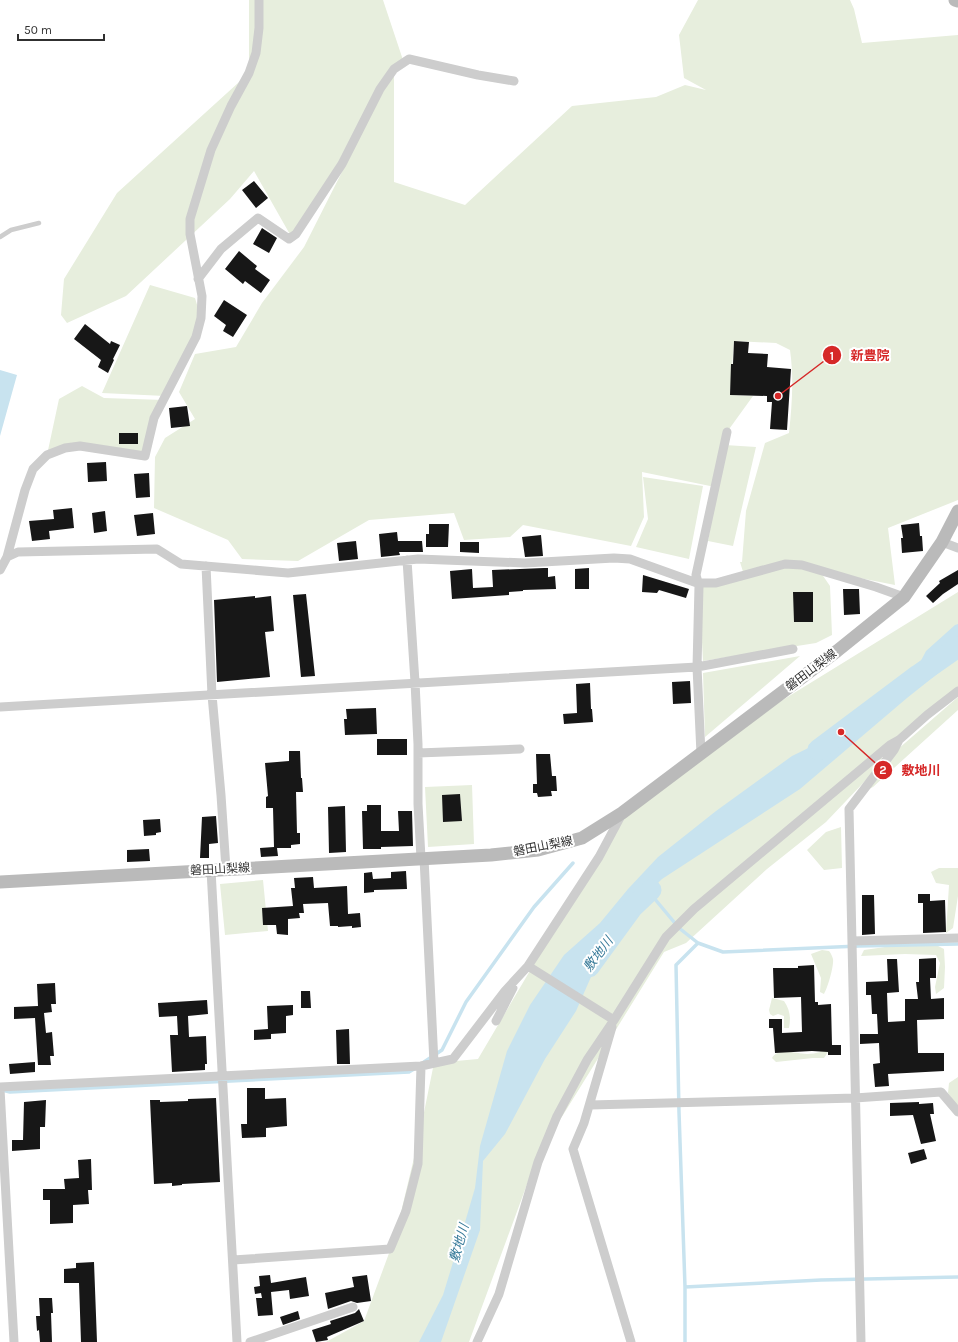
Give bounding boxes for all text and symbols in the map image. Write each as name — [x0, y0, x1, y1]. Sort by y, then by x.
scale bar — [18, 16, 104, 42]
text: 50 m — [24, 23, 52, 37]
callout: 新豊院 — [822, 343, 897, 368]
text: 新豊院 — [850, 348, 890, 363]
text: 1 — [830, 349, 834, 363]
street label: 磐田山梨線 — [783, 646, 839, 694]
callout: 敷地川 — [873, 758, 948, 783]
text: 2 — [879, 763, 887, 777]
text: 敷地川 — [901, 763, 941, 778]
street label: 磐田山梨線 — [512, 833, 574, 859]
street label: 磐田山梨線 — [190, 860, 250, 878]
water label: 敷地川 — [580, 932, 617, 974]
water label: 敷地川 — [446, 1220, 472, 1264]

